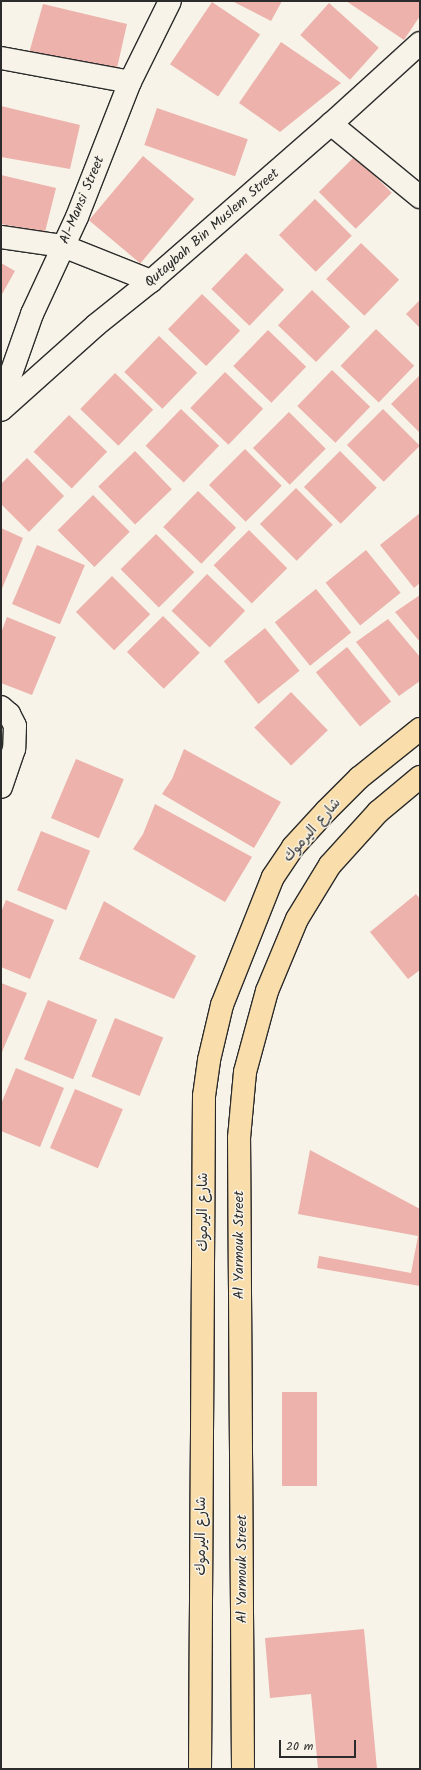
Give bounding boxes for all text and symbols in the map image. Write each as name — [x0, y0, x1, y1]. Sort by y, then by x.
street label: Al-Mansi Street — [56, 154, 108, 246]
street label: Qutaybah Bin Muslem Street — [141, 165, 283, 291]
street label: شارع اليرموك — [280, 795, 344, 865]
street label: شارع اليرموك — [195, 1172, 211, 1252]
street label: Al Yarmouk Street — [231, 1191, 247, 1299]
street label: شارع اليرموك — [193, 1496, 209, 1576]
street label: Al Yarmouk Street — [234, 1515, 250, 1623]
scale bar — [281, 1732, 358, 1758]
text: 20 m — [286, 1737, 313, 1756]

